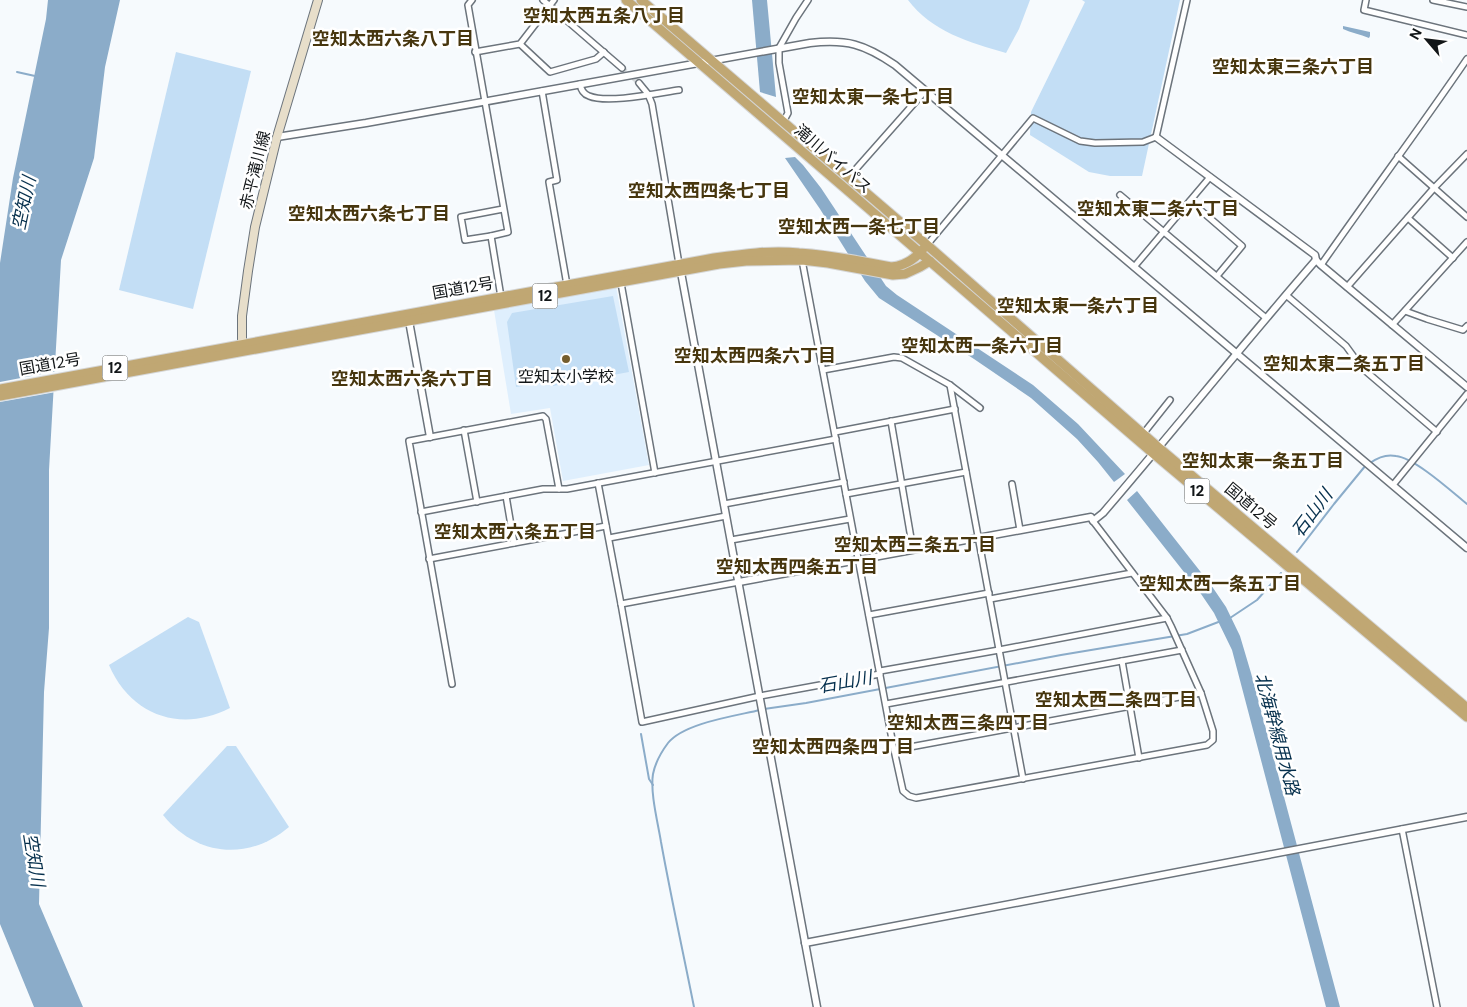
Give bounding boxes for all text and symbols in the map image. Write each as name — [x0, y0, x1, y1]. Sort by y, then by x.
district label: 空知太西五条八丁目 — [523, 4, 685, 28]
north arrow — [1402, 15, 1452, 65]
text: N — [1405, 25, 1426, 43]
district label: 空知太西六条八丁目 — [312, 27, 474, 51]
district label: 空知太東三条六丁目 — [1212, 55, 1374, 79]
district label: 空知太東一条七丁目 — [792, 85, 954, 109]
street label: 滝川バイパス — [790, 120, 876, 198]
street label: 赤平滝川線 — [235, 129, 275, 211]
water label: 空知川 — [7, 172, 42, 232]
district label: 空知太西四条七丁目 — [628, 179, 790, 203]
district label: 空知太東二条六丁目 — [1077, 197, 1239, 221]
district label: 空知太西六条七丁目 — [288, 202, 450, 226]
district label: 空知太西一条七丁目 — [778, 215, 940, 239]
street label: 国道12号 — [431, 272, 495, 304]
road number: 12 — [532, 284, 558, 308]
district label: 空知太東一条六丁目 — [997, 294, 1159, 318]
district label: 空知太西一条六丁目 — [901, 334, 1063, 358]
district label: 空知太西四条六丁目 — [674, 344, 836, 368]
street label: 国道12号 — [18, 348, 82, 380]
district label: 空知太東二条五丁目 — [1263, 352, 1425, 376]
marker: 空知太小学校 — [560, 353, 572, 365]
road number: 12 — [102, 356, 128, 380]
place label: 空知太小学校 — [518, 366, 614, 387]
district label: 空知太西六条六丁目 — [331, 367, 493, 391]
district label: 空知太東一条五丁目 — [1182, 449, 1344, 473]
road number: 12 — [1184, 478, 1210, 504]
street label: 国道12号 — [1220, 478, 1282, 534]
water label: 石山川 — [1286, 483, 1339, 542]
district label: 空知太西六条五丁目 — [434, 520, 596, 544]
district label: 空知太西三条五丁目 — [834, 533, 996, 557]
district label: 空知太西四条五丁目 — [716, 555, 878, 579]
district label: 空知太西一条五丁目 — [1139, 572, 1301, 596]
water label: 石山川 — [816, 665, 876, 699]
water label: 北海幹線用水路 — [1249, 670, 1305, 800]
district label: 空知太西二条四丁目 — [1035, 688, 1197, 712]
district label: 空知太西三条四丁目 — [887, 711, 1049, 735]
district label: 空知太西四条四丁目 — [752, 735, 914, 759]
water label: 空知川 — [18, 831, 50, 891]

